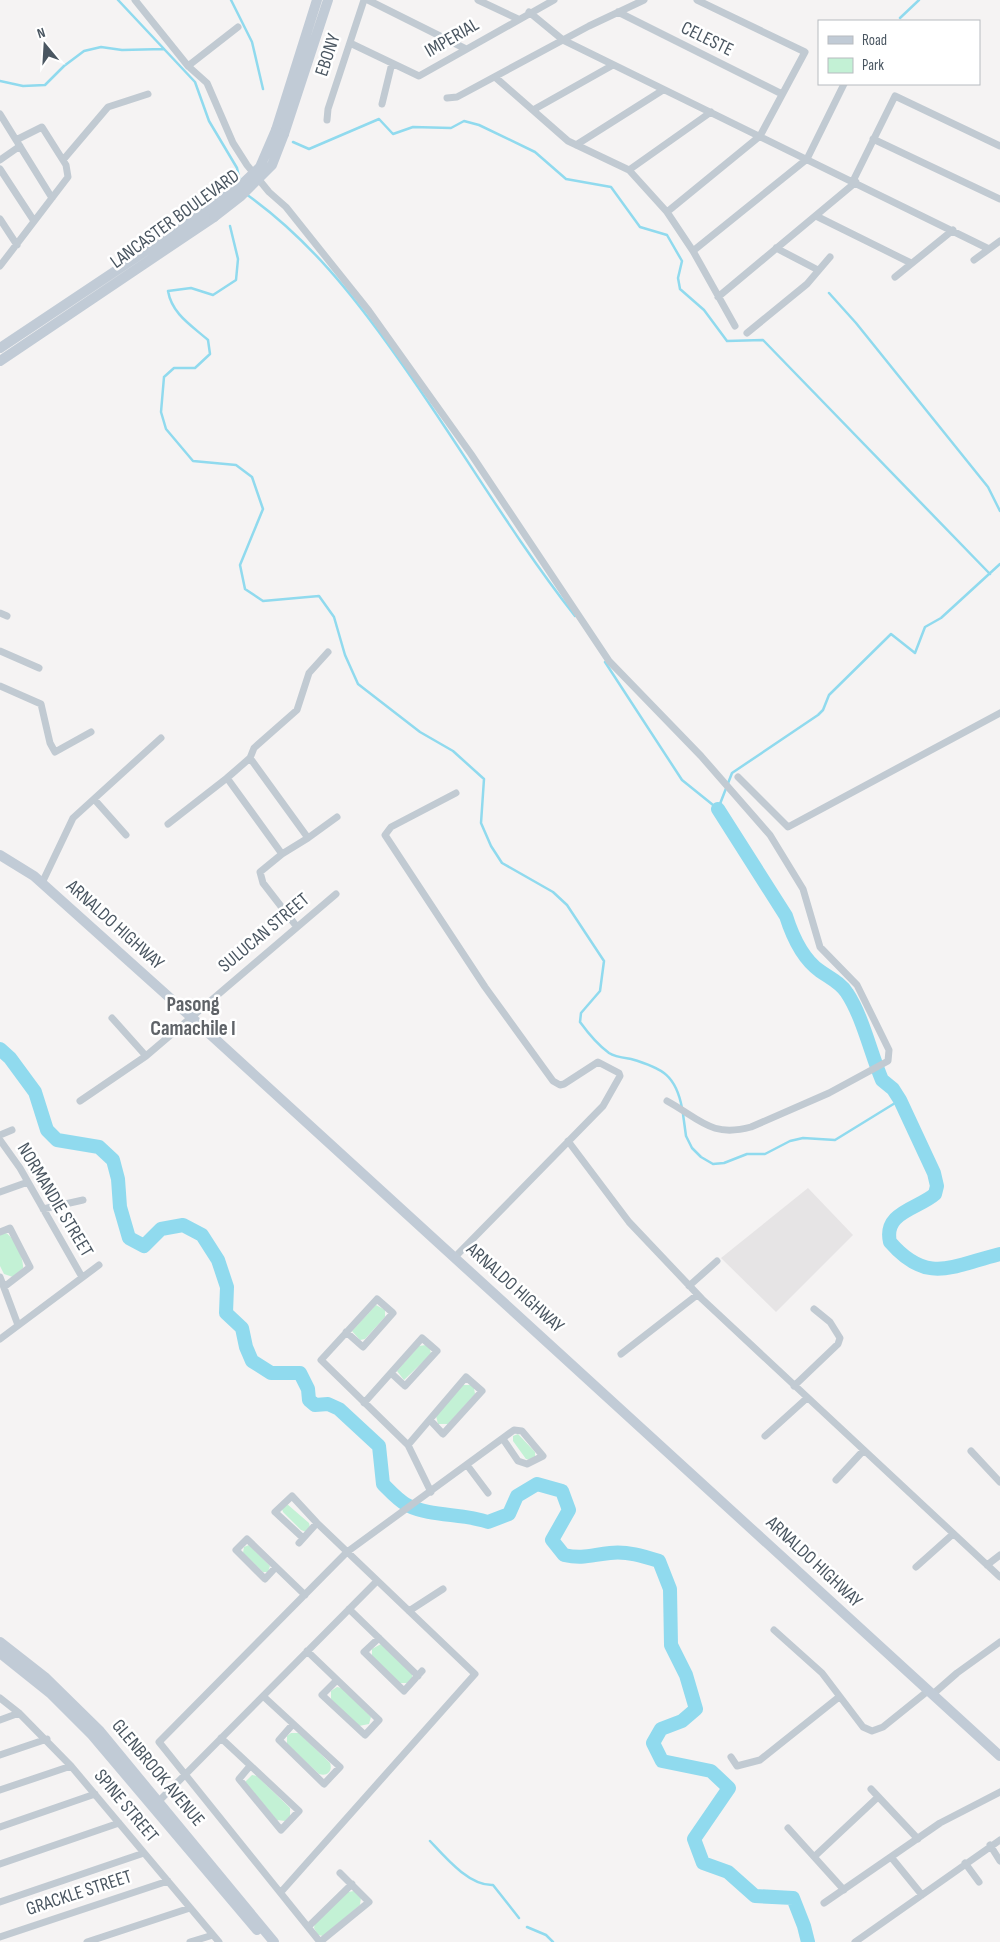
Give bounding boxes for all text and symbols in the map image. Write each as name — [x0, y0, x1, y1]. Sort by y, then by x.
street label: IMPERIAL — [421, 13, 483, 63]
street label: CELESTE — [677, 17, 737, 61]
north arrow — [20, 20, 70, 70]
legend — [818, 20, 980, 85]
text: N — [35, 24, 47, 42]
street label: EBONY — [310, 31, 346, 79]
text: Road — [862, 31, 887, 50]
text: Park — [862, 56, 884, 75]
street label: LANCASTER BOULEVARD — [106, 164, 244, 274]
street label: ARNALDO HIGHWAY — [61, 875, 169, 975]
street label: SULUCAN STREET — [214, 888, 314, 978]
district label: Pasong Camachile I — [150, 992, 236, 1041]
street label: NORMANDIE STREET — [12, 1139, 98, 1261]
street label: ARNALDO HIGHWAY — [461, 1238, 569, 1338]
street label: ARNALDO HIGHWAY — [760, 1511, 867, 1613]
street label: GLENBROOK AVENUE — [107, 1715, 209, 1831]
street label: SPINE STREET — [89, 1765, 163, 1847]
street label: GRACKLE STREET — [23, 1865, 135, 1921]

